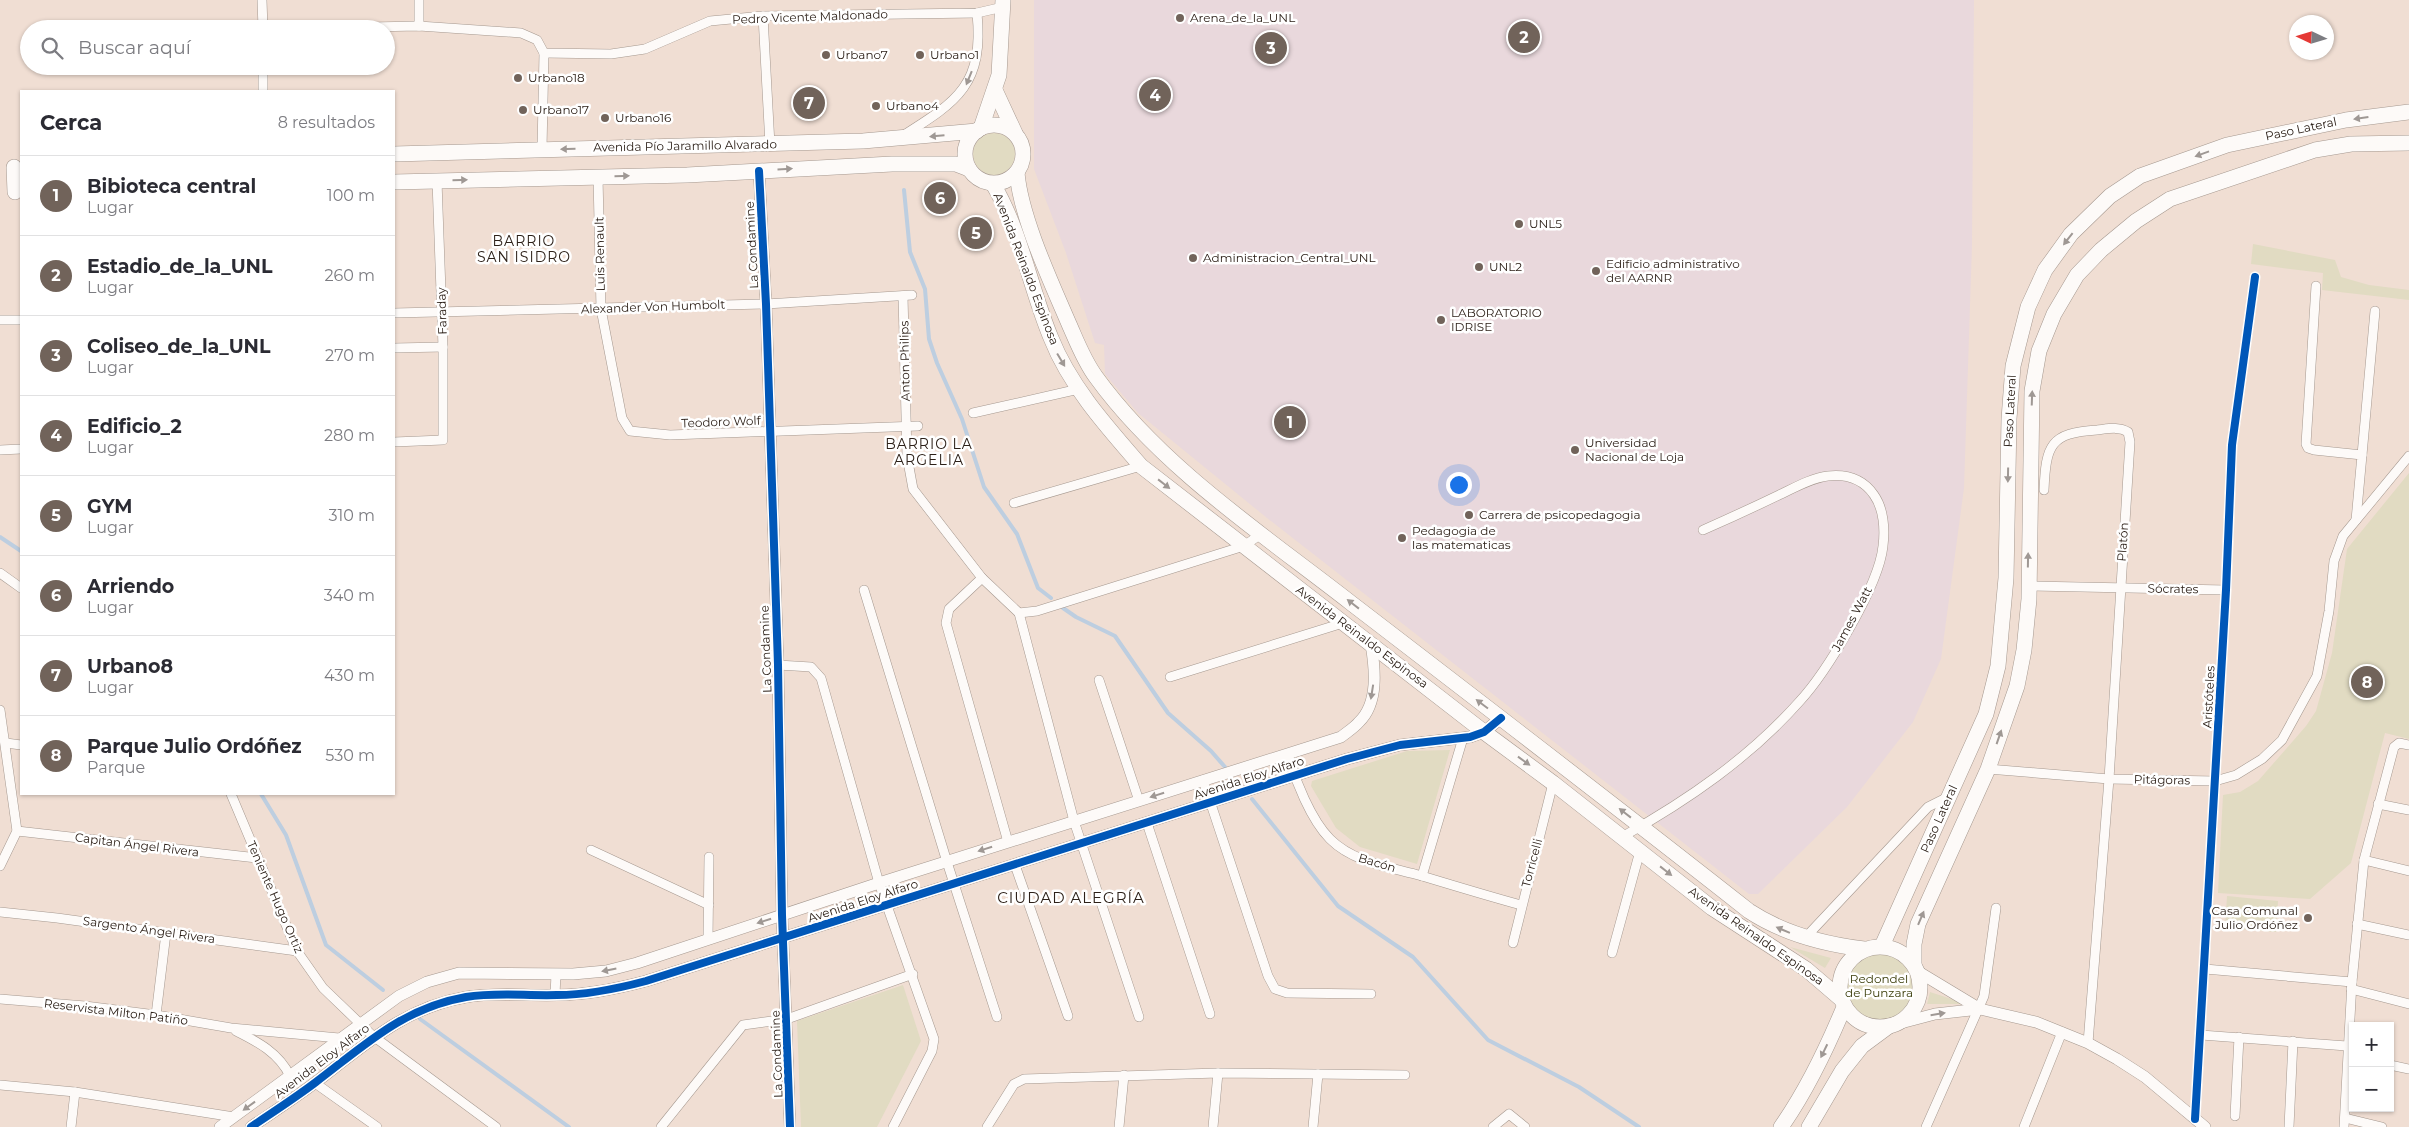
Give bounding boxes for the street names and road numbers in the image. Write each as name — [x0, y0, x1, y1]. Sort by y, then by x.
street label: Pedro Vicente Maldonado — [732, 6, 888, 27]
street label: Paso Lateral — [2264, 114, 2338, 143]
street label: Avenida Pío Jaramillo Alvarado — [593, 136, 777, 155]
street label: Avenida Reinaldo Espinosa — [990, 191, 1062, 347]
street label: La Condamine — [742, 201, 761, 289]
street label: Luis Renault — [591, 217, 608, 291]
street label: Faraday — [433, 287, 450, 335]
street label: Alexander Von Humbolt — [581, 296, 726, 317]
street label: Anton Philips — [896, 320, 913, 401]
street label: Paso Lateral — [2000, 374, 2019, 448]
street label: Teodoro Wolf — [681, 413, 762, 430]
street label: Platón — [2114, 522, 2131, 562]
street label: Sócrates — [2147, 581, 2199, 596]
street label: Avenida Reinaldo Espinosa — [1293, 582, 1431, 691]
street label: James Watt — [1828, 584, 1875, 655]
street label: La Condamine — [756, 605, 775, 693]
street label: Aristóteles — [2199, 665, 2218, 729]
street label: Avenida Eloy Alfaro — [1192, 753, 1306, 802]
street label: Pitágoras — [2134, 772, 2191, 787]
street label: Paso Lateral — [1917, 783, 1960, 855]
street label: Capitan Ángel Rivera — [74, 829, 200, 860]
street label: Torricelli — [1518, 837, 1545, 889]
street label: Teniente Hugo Ortiz — [244, 838, 307, 955]
street label: Bacón — [1357, 850, 1398, 875]
street label: Avenida Eloy Alfaro — [806, 876, 920, 925]
street label: Avenida Reinaldo Espinosa — [1686, 883, 1827, 988]
street label: Sargento Ángel Rivera — [82, 913, 216, 946]
street label: Reservista Milton Patiño — [43, 995, 189, 1028]
street label: La Condamine — [767, 1010, 786, 1098]
street label: Avenida Eloy Alfaro — [271, 1020, 372, 1101]

